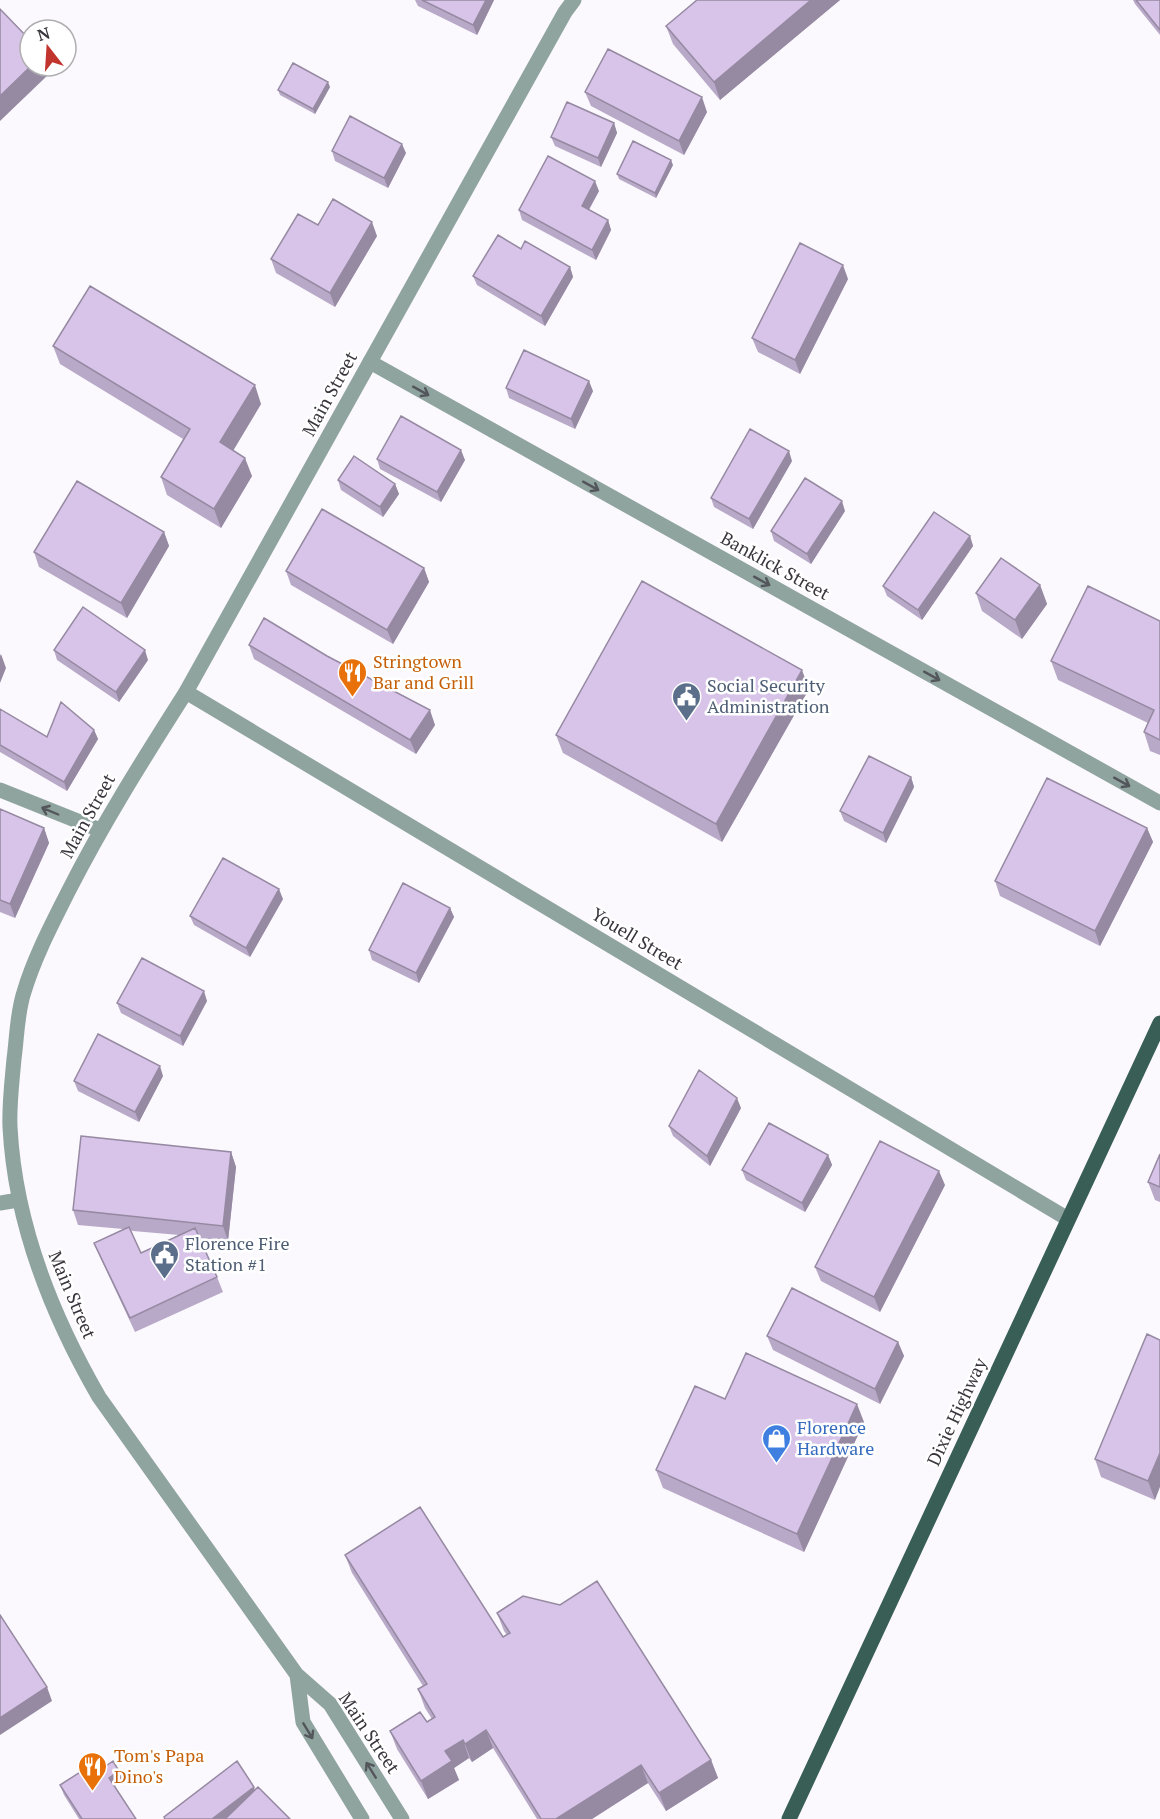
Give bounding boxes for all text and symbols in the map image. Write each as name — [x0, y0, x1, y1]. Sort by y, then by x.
north arrow — [18, 18, 78, 78]
text: N — [35, 21, 53, 46]
street label: Main Street — [296, 347, 362, 440]
one-way arrow — [412, 385, 429, 397]
one-way arrow — [583, 480, 600, 492]
street label: Banklick Street — [717, 525, 835, 605]
one-way arrow — [752, 576, 770, 587]
place label: Stringtown Bar and Grill — [373, 649, 474, 694]
restaurant icon: Stringtown Bar and Grill — [336, 656, 368, 698]
one-way arrow — [923, 670, 940, 682]
place label: Social Security Administration — [707, 673, 830, 718]
public building icon: Social Security Administration — [670, 680, 702, 722]
street label: Main Street — [54, 769, 120, 862]
one-way arrow — [1113, 776, 1130, 788]
one-way arrow — [41, 805, 60, 816]
street label: Youell Street — [587, 901, 688, 975]
place label: Florence Fire Station #1 — [185, 1231, 290, 1276]
public building icon: Florence Fire Station #1 — [148, 1238, 180, 1280]
street label: Main Street — [44, 1247, 102, 1342]
street label: Dixie Highway — [921, 1353, 992, 1469]
place label: Florence Hardware — [797, 1415, 874, 1460]
shop icon: Florence Hardware — [760, 1422, 792, 1464]
street label: Main Street — [334, 1687, 406, 1778]
one-way arrow — [303, 1722, 315, 1739]
place label: Tom's Papa Dino's — [114, 1743, 204, 1788]
restaurant icon: Tom's Papa Dino's — [77, 1750, 109, 1792]
one-way arrow — [364, 1761, 377, 1778]

